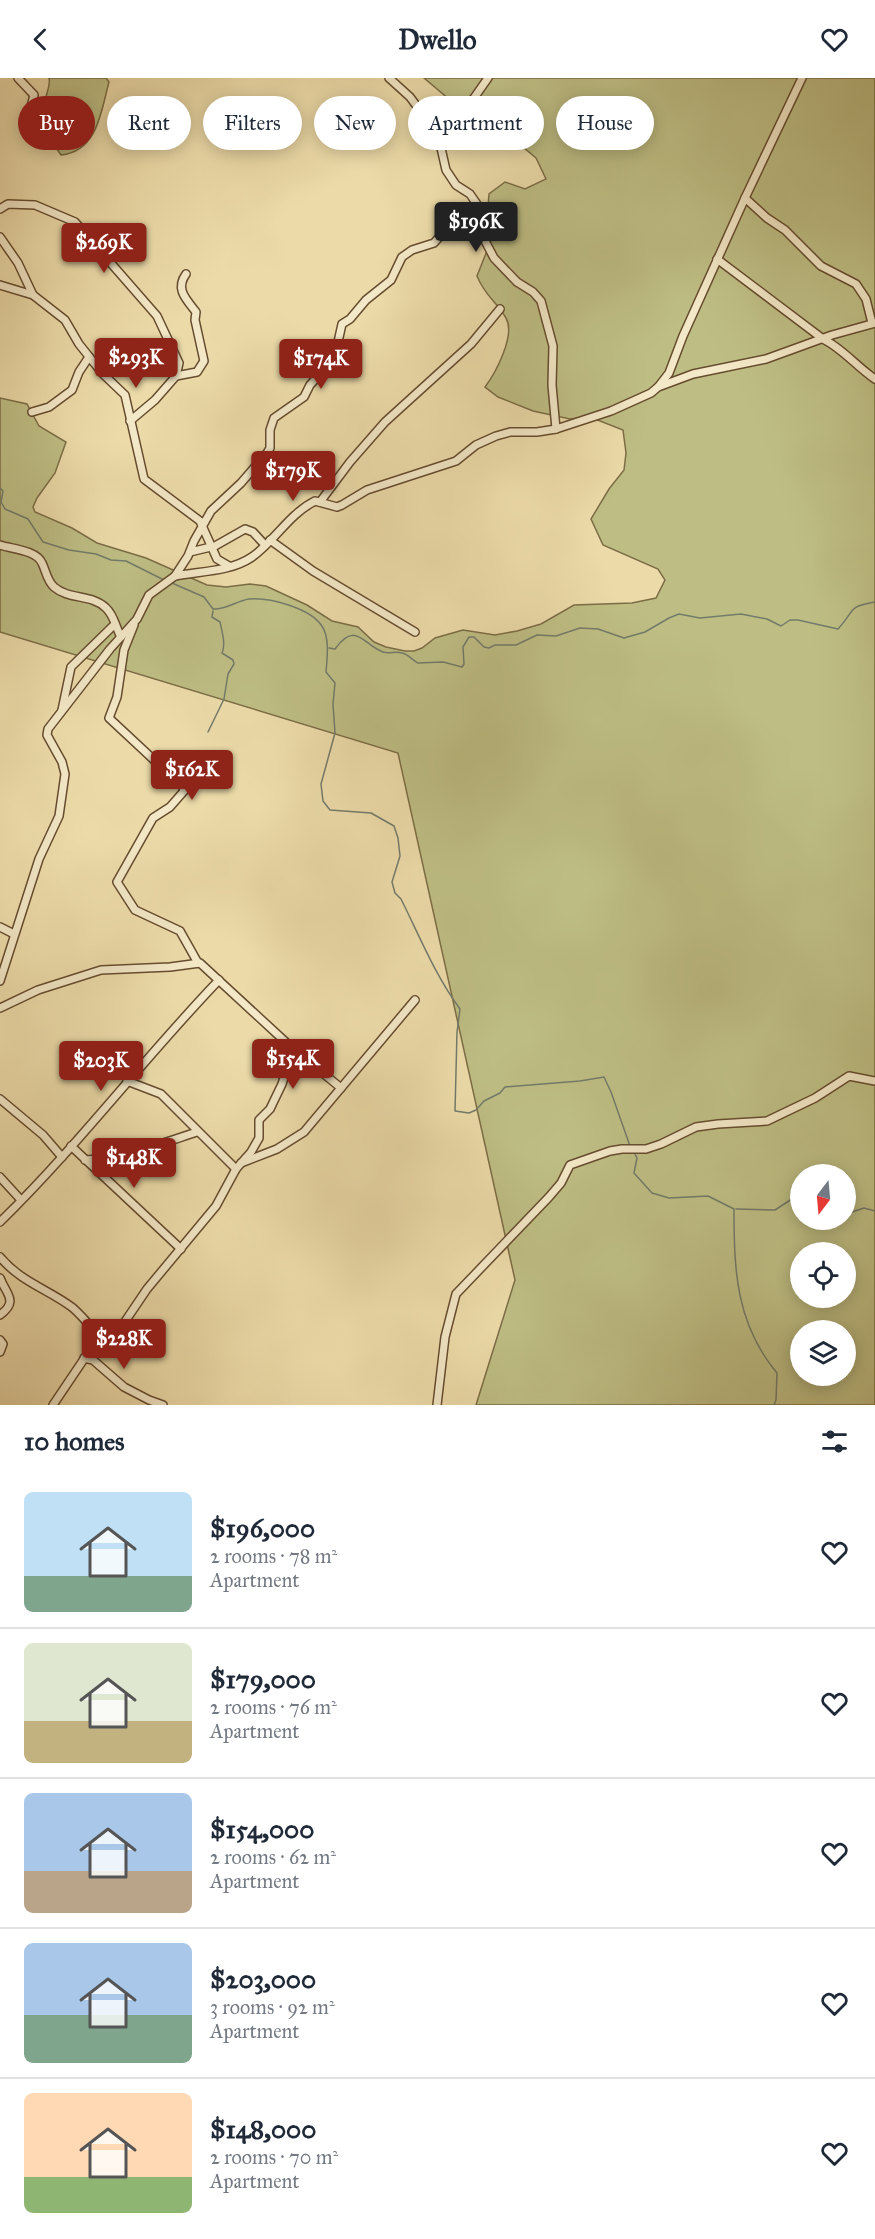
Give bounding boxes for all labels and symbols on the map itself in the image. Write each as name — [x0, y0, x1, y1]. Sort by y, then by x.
pin: $196K — [434, 202, 518, 253]
pin: $269K — [62, 223, 146, 274]
pin: $293K — [94, 338, 178, 389]
pin: $174K — [279, 339, 363, 390]
pin: $179K — [251, 451, 335, 502]
pin: $162K — [150, 750, 234, 801]
pin: $154K — [251, 1039, 335, 1090]
pin: $203K — [59, 1041, 143, 1092]
pin: $148K — [92, 1138, 176, 1189]
north arrow — [790, 1164, 856, 1230]
pin: $228K — [82, 1319, 166, 1370]

